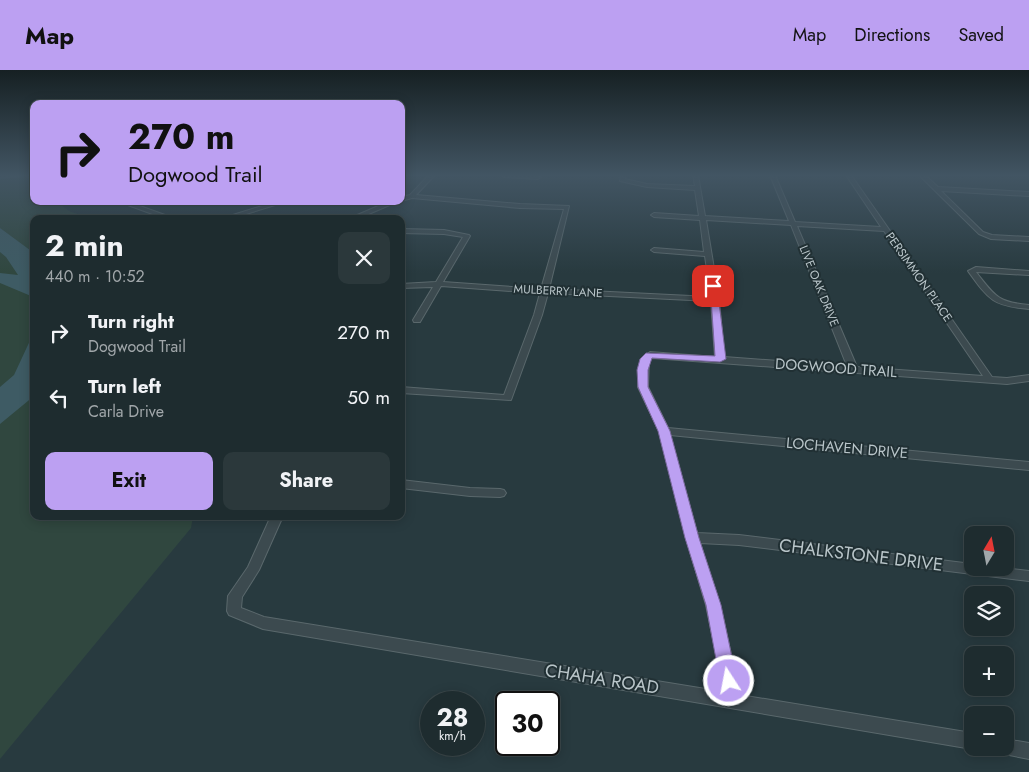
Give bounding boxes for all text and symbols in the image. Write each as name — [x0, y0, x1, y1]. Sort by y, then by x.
text: Map — [25, 18, 74, 53]
text: Map — [793, 22, 826, 48]
text: Directions — [854, 22, 930, 48]
text: Saved — [958, 22, 1004, 48]
text: 270 m — [128, 112, 234, 162]
icon: right — [45, 120, 110, 185]
text: Dogwood Trail — [128, 158, 263, 190]
text: 2 min — [45, 224, 124, 267]
street label: PERSIMMON PLACE — [881, 228, 957, 326]
button: close — [338, 232, 390, 284]
street label: LIVE OAK DRIVE — [795, 243, 843, 329]
text: 440 m · 10:52 — [45, 265, 145, 288]
pin — [692, 265, 734, 307]
icon: arrive — [699, 272, 727, 300]
street label: MULBERRY LANE — [513, 280, 603, 302]
text: Turn right — [88, 308, 174, 335]
icon: right — [45, 319, 73, 347]
text: 270 m — [337, 319, 390, 346]
text: Dogwood Trail — [88, 335, 186, 358]
street label: DOGWOOD TRAIL — [774, 353, 898, 383]
text: Turn left — [88, 373, 161, 400]
icon: left — [45, 384, 73, 412]
text: 50 m — [347, 384, 390, 411]
text: Carla Drive — [88, 400, 164, 423]
street label: LOCHAVEN DRIVE — [785, 432, 909, 464]
button: Exit — [45, 452, 213, 510]
button: Share — [223, 452, 390, 510]
north arrow — [964, 526, 1014, 576]
map controls — [964, 526, 1014, 756]
street label: CHALKSTONE DRIVE — [778, 532, 944, 578]
button: layers — [964, 586, 1014, 636]
button: + — [964, 646, 1014, 696]
position arrow — [702, 654, 754, 706]
street label: CHAHA ROAD — [543, 657, 661, 701]
speed limit sign: 30 — [495, 691, 560, 756]
text: 28 — [436, 699, 469, 735]
button: − — [964, 706, 1014, 756]
text: km/h — [439, 727, 466, 745]

